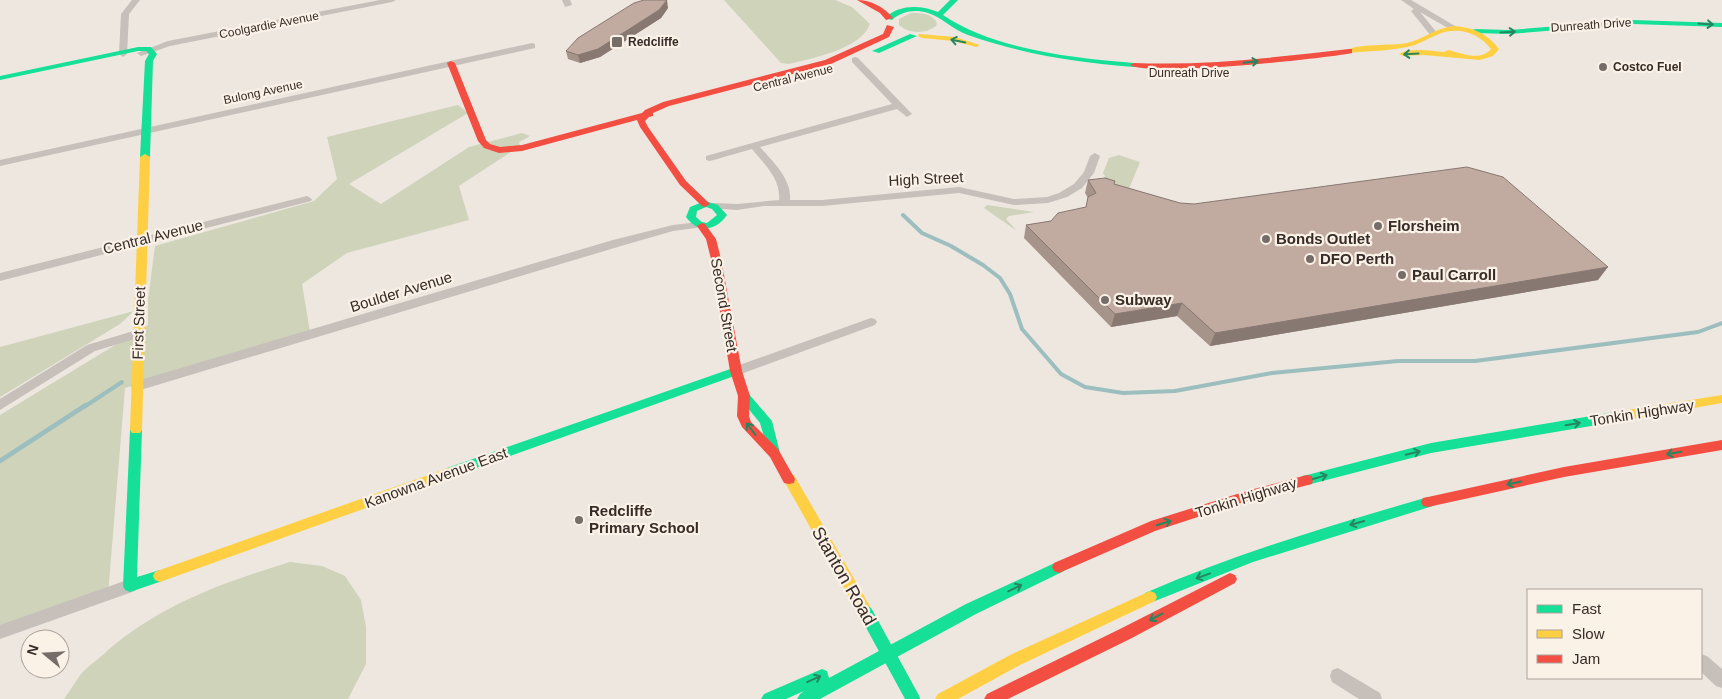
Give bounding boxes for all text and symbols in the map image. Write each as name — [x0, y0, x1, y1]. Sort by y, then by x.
street label: Coolgardie Avenue — [218, 8, 320, 42]
street label: Dunreath Drive — [1550, 15, 1632, 35]
one-way arrow — [1698, 19, 1714, 28]
one-way arrow — [1500, 27, 1516, 37]
marker: Redcliffe — [610, 35, 624, 49]
place label: Redcliffe — [628, 35, 679, 49]
one-way arrow — [950, 35, 966, 45]
one-way arrow — [1403, 49, 1419, 58]
one-way arrow — [1242, 57, 1258, 67]
place label: Costco Fuel — [1613, 60, 1682, 74]
street label: Central Avenue — [752, 61, 835, 95]
marker: Costco Fuel — [1597, 61, 1609, 73]
street label: Dunreath Drive — [1149, 66, 1230, 80]
street label: Bulong Avenue — [222, 77, 304, 107]
street label: High Street — [888, 168, 965, 189]
street label: Central Avenue — [101, 216, 205, 257]
place label: Florsheim — [1388, 217, 1460, 234]
marker: Florsheim — [1372, 220, 1384, 232]
place label: Bonds Outlet — [1276, 230, 1370, 247]
marker: Bonds Outlet — [1260, 233, 1272, 245]
place label: DFO Perth — [1320, 250, 1394, 267]
marker: DFO Perth — [1304, 253, 1316, 265]
street label: Second Street — [708, 257, 741, 354]
place label: Paul Carroll — [1412, 266, 1496, 283]
street label: Boulder Avenue — [348, 268, 454, 315]
marker: Paul Carroll — [1396, 269, 1408, 281]
street label: First Street — [129, 285, 148, 360]
place label: Subway — [1115, 291, 1172, 308]
marker: Subway — [1099, 294, 1111, 306]
street label: Tonkin Highway — [1589, 396, 1696, 429]
one-way arrow — [1565, 418, 1581, 428]
one-way arrow — [745, 422, 756, 435]
street label: Kanowna Avenue East — [362, 443, 510, 511]
one-way arrow — [1405, 448, 1421, 457]
one-way arrow — [1666, 448, 1682, 458]
one-way arrow — [1311, 472, 1327, 481]
street label: Tonkin Highway — [1193, 474, 1299, 521]
one-way arrow — [1507, 479, 1523, 488]
place label: Redcliffe Primary School — [589, 502, 699, 536]
marker: Redcliffe Primary School — [573, 514, 585, 526]
one-way arrow — [1156, 518, 1171, 527]
one-way arrow — [1349, 519, 1365, 529]
street label: Stanton Road — [808, 523, 880, 629]
one-way arrow — [1196, 572, 1212, 581]
one-way arrow — [1007, 583, 1022, 592]
legend — [1527, 589, 1702, 679]
text: Fast — [1572, 600, 1602, 617]
one-way arrow — [1149, 613, 1164, 622]
text: Slow — [1572, 625, 1605, 642]
north arrow — [20, 629, 70, 679]
text: N — [23, 643, 42, 657]
text: Jam — [1572, 650, 1600, 667]
one-way arrow — [806, 674, 821, 684]

